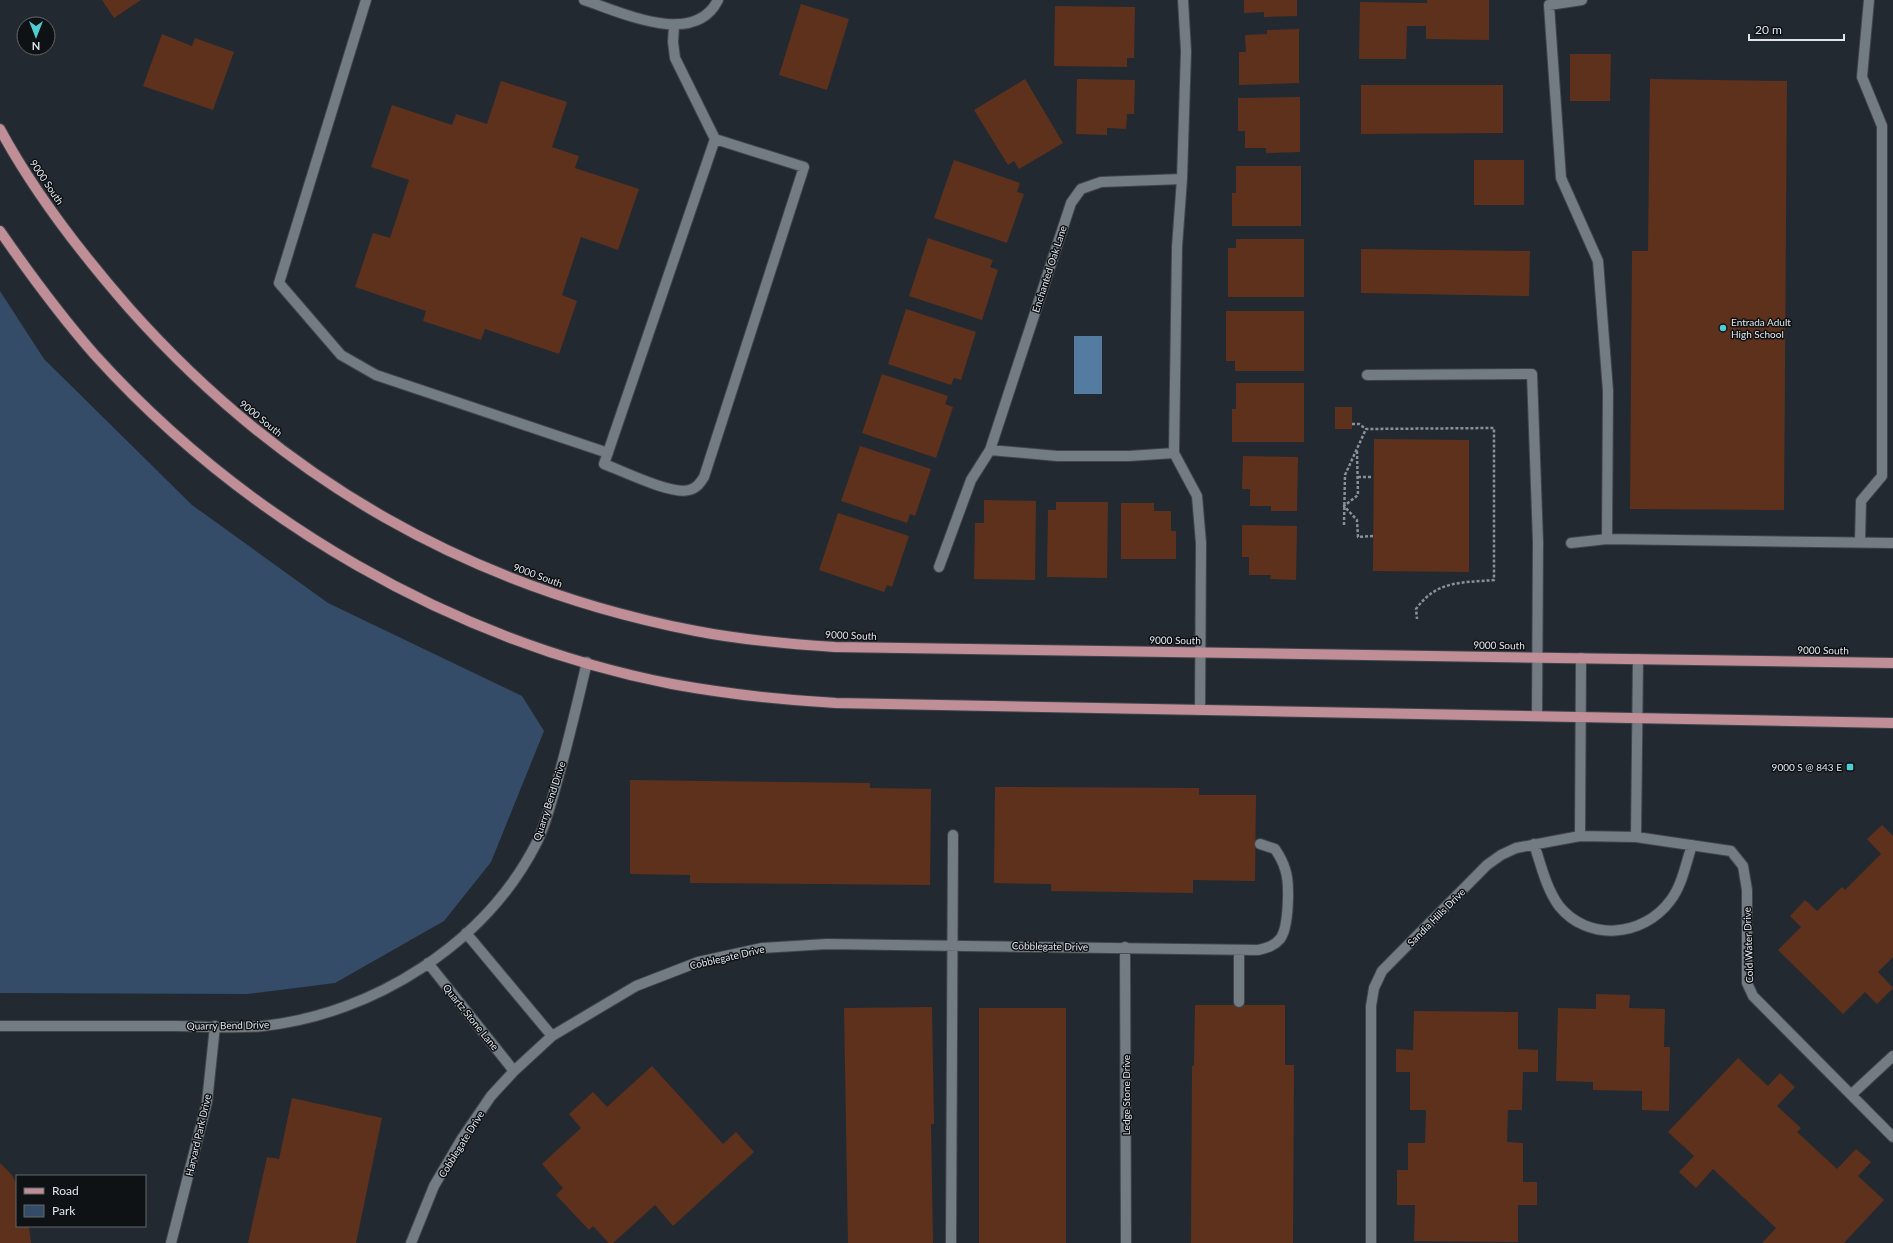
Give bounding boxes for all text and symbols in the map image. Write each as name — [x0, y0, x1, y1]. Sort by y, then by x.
north arrow — [16, 16, 56, 56]
scale bar — [1749, 16, 1844, 42]
text: 20 m — [1755, 22, 1782, 37]
text: N — [32, 40, 40, 53]
street label: 9000 South — [28, 157, 66, 207]
street label: Enchanted Oak Lane — [1029, 224, 1069, 314]
place label: Entrada Adult High School — [1731, 316, 1791, 340]
marker: Entrada Adult High School — [1718, 323, 1728, 333]
street label: 9000 South — [237, 397, 285, 439]
street label: 9000 South — [512, 561, 564, 589]
street label: 9000 South — [825, 628, 877, 642]
street label: 9000 South — [1149, 634, 1201, 646]
street label: 9000 South — [1473, 639, 1525, 651]
street label: 9000 South — [1797, 644, 1849, 656]
street label: Quarry Bend Drive — [531, 760, 567, 842]
place label: 9000 S @ 843 E — [1772, 761, 1842, 773]
marker: 9000 S @ 843 E — [1845, 762, 1855, 772]
street label: Sandia Hills Drive — [1405, 886, 1467, 948]
street label: Cold Water Drive — [1741, 907, 1755, 983]
street label: Cobblegate Drive — [1012, 939, 1088, 953]
street label: Cobblegate Drive — [688, 943, 766, 971]
street label: Quartz Stone Lane — [441, 982, 501, 1052]
street label: Quarry Bend Drive — [187, 1018, 269, 1032]
street label: Ledge Stone Drive — [1120, 1055, 1132, 1135]
street label: Harvard Park Drive — [183, 1093, 213, 1177]
street label: Cobblegate Drive — [436, 1108, 486, 1180]
legend — [16, 1175, 146, 1227]
text: Road — [52, 1183, 79, 1198]
text: Park — [52, 1203, 76, 1218]

